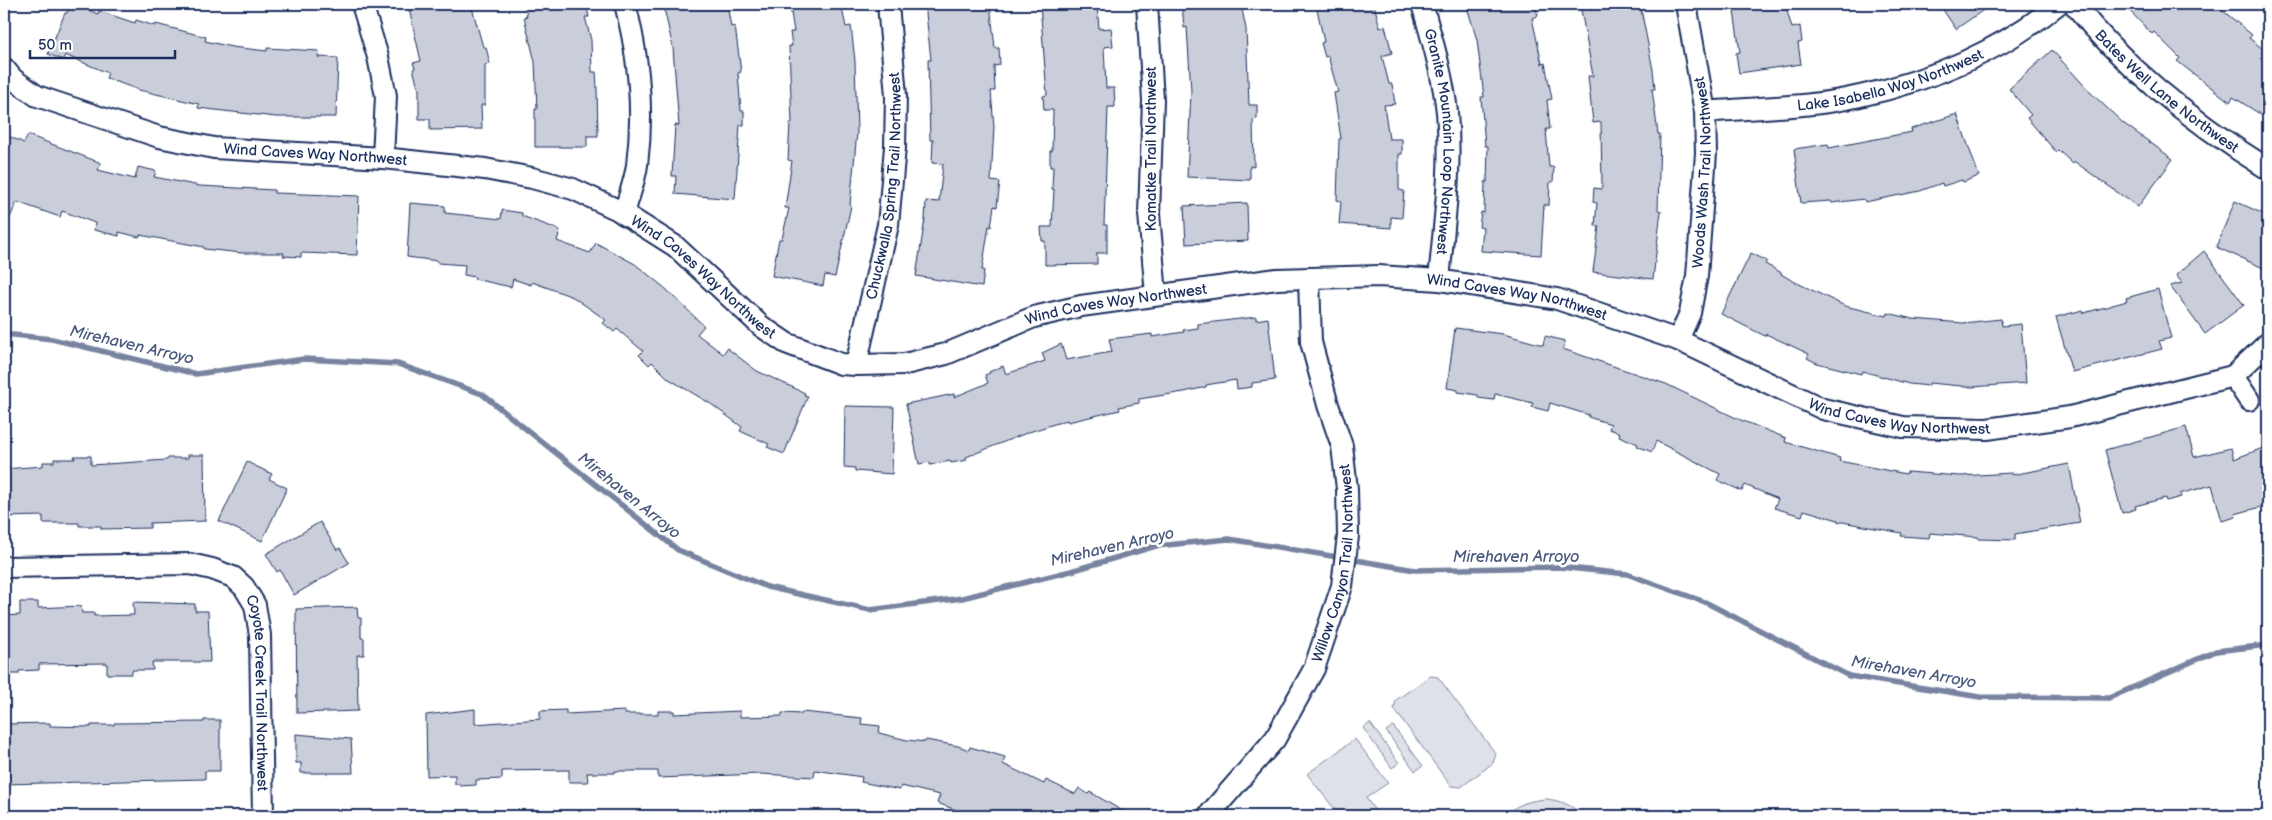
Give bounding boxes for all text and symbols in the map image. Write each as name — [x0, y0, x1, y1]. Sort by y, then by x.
street label: Granite Mountain Loop Northwest — [1419, 26, 1458, 256]
street label: Bates Well Lane Northwest — [2090, 26, 2243, 158]
scale bar — [30, 28, 175, 60]
text: 50 m — [38, 36, 72, 55]
street label: Lake Isabella Way Northwest — [1796, 45, 1987, 115]
street label: Komatke Trail Northwest — [1142, 66, 1161, 231]
street label: Chuckwalla Spring Trail Northwest — [862, 71, 906, 302]
street label: Woods Wash Trail Northwest — [1689, 75, 1716, 269]
street label: Wind Caves Way Northwest — [223, 140, 408, 171]
street label: Wind Caves Way Northwest — [627, 211, 779, 343]
street label: Wind Caves Way Northwest — [1426, 270, 1610, 325]
street label: Wind Caves Way Northwest — [1022, 280, 1208, 330]
water label: Mirehaven Arroyo — [68, 322, 195, 369]
street label: Wind Caves Way Northwest — [1805, 394, 1992, 439]
water label: Mirehaven Arroyo — [574, 449, 684, 543]
street label: Willow Canyon Trail Northwest — [1308, 463, 1358, 665]
water label: Mirehaven Arroyo — [1049, 524, 1176, 571]
water label: Mirehaven Arroyo — [1453, 548, 1579, 567]
street label: Coyote Creek Trail Northwest — [241, 591, 272, 792]
water label: Mirehaven Arroyo — [1850, 652, 1978, 693]

